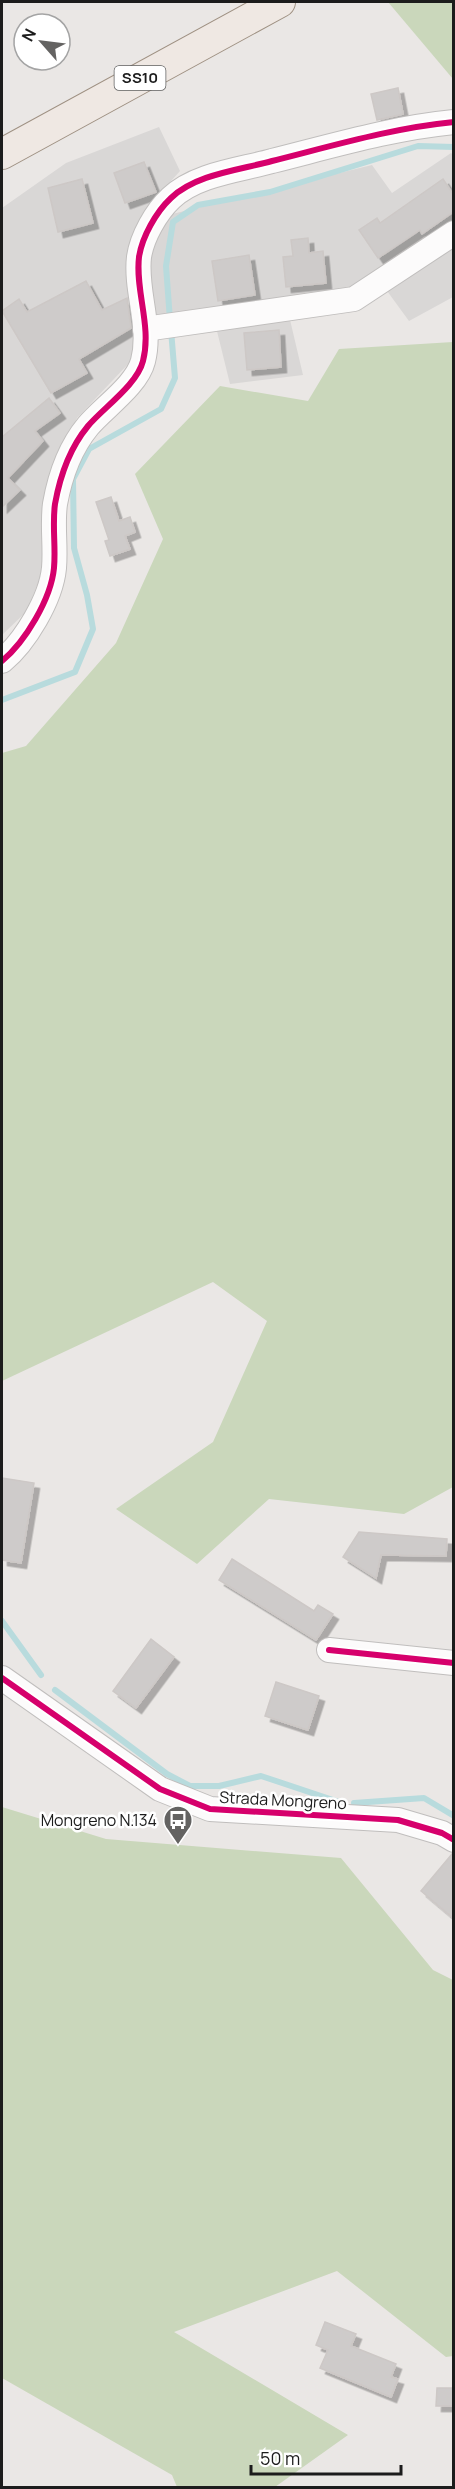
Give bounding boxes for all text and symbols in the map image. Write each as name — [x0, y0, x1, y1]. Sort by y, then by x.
north arrow — [12, 12, 72, 72]
text: N — [16, 25, 41, 45]
road number: SS10 — [114, 66, 166, 90]
street label: Strada Mongreno — [219, 1786, 347, 1814]
bus stop icon: Mongreno N.134 — [162, 1804, 194, 1846]
place label: Mongreno N.134 — [41, 1809, 157, 1831]
scale bar — [251, 2438, 401, 2476]
text: 50 m — [260, 2446, 300, 2470]

